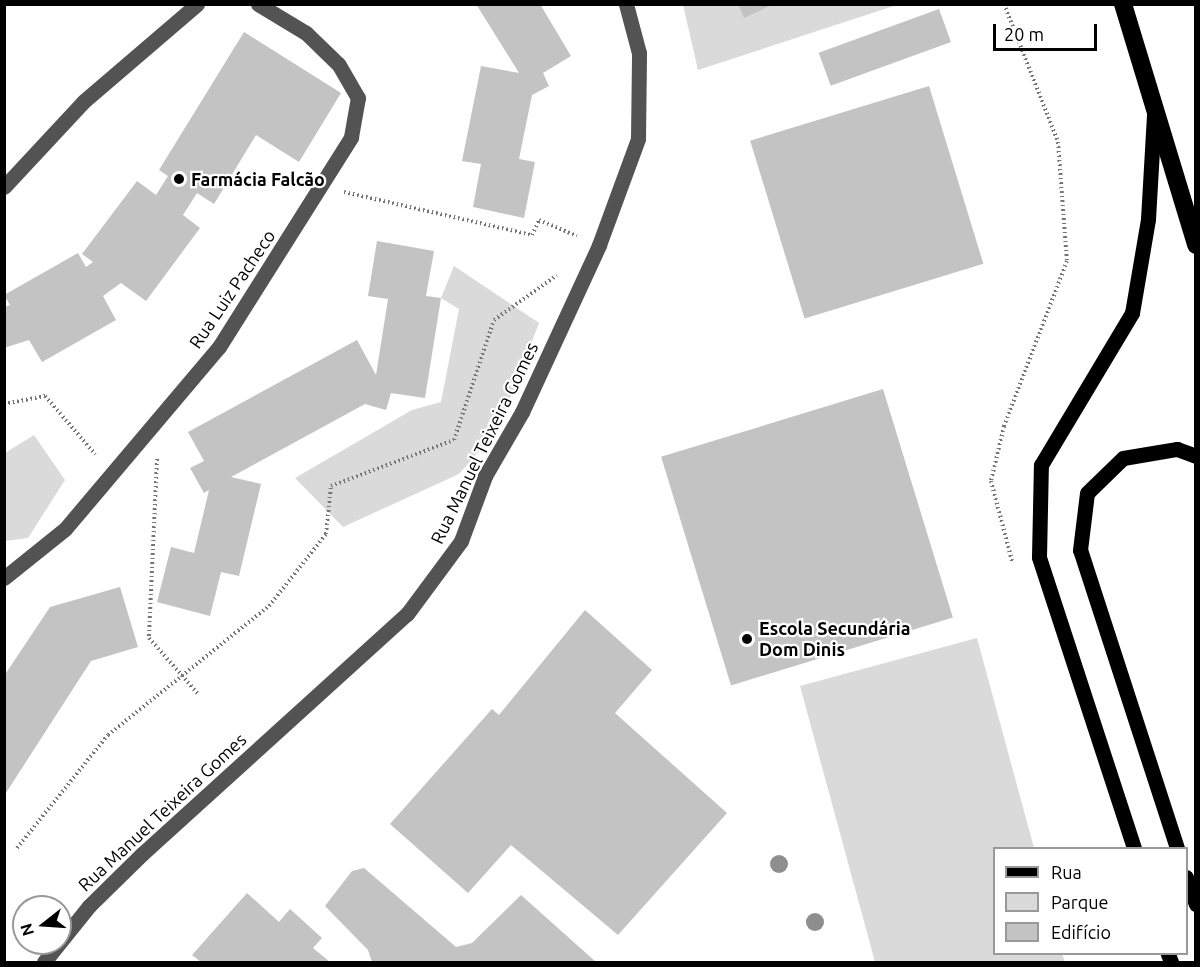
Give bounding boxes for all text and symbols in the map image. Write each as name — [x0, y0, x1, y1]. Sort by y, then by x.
scale bar — [996, 12, 1100, 50]
text: 20 m — [1004, 24, 1044, 44]
place label: Farmácia Falcão — [191, 168, 325, 190]
marker: Farmácia Falcão — [172, 172, 186, 186]
street label: Rua Luiz Pacheco — [184, 226, 280, 352]
street label: Rua Manuel Teixeira Gomes — [426, 339, 542, 547]
place label: Escola Secundária Dom Dinis — [759, 618, 910, 660]
marker: Escola Secundária Dom Dinis — [740, 632, 754, 646]
street label: Rua Manuel Teixeira Gomes — [74, 729, 250, 895]
legend — [993, 847, 1188, 955]
text: Rua — [1051, 862, 1082, 882]
text: Parque — [1051, 892, 1108, 912]
north arrow — [12, 895, 72, 955]
text: N — [16, 921, 37, 938]
text: Edifício — [1051, 922, 1111, 942]

